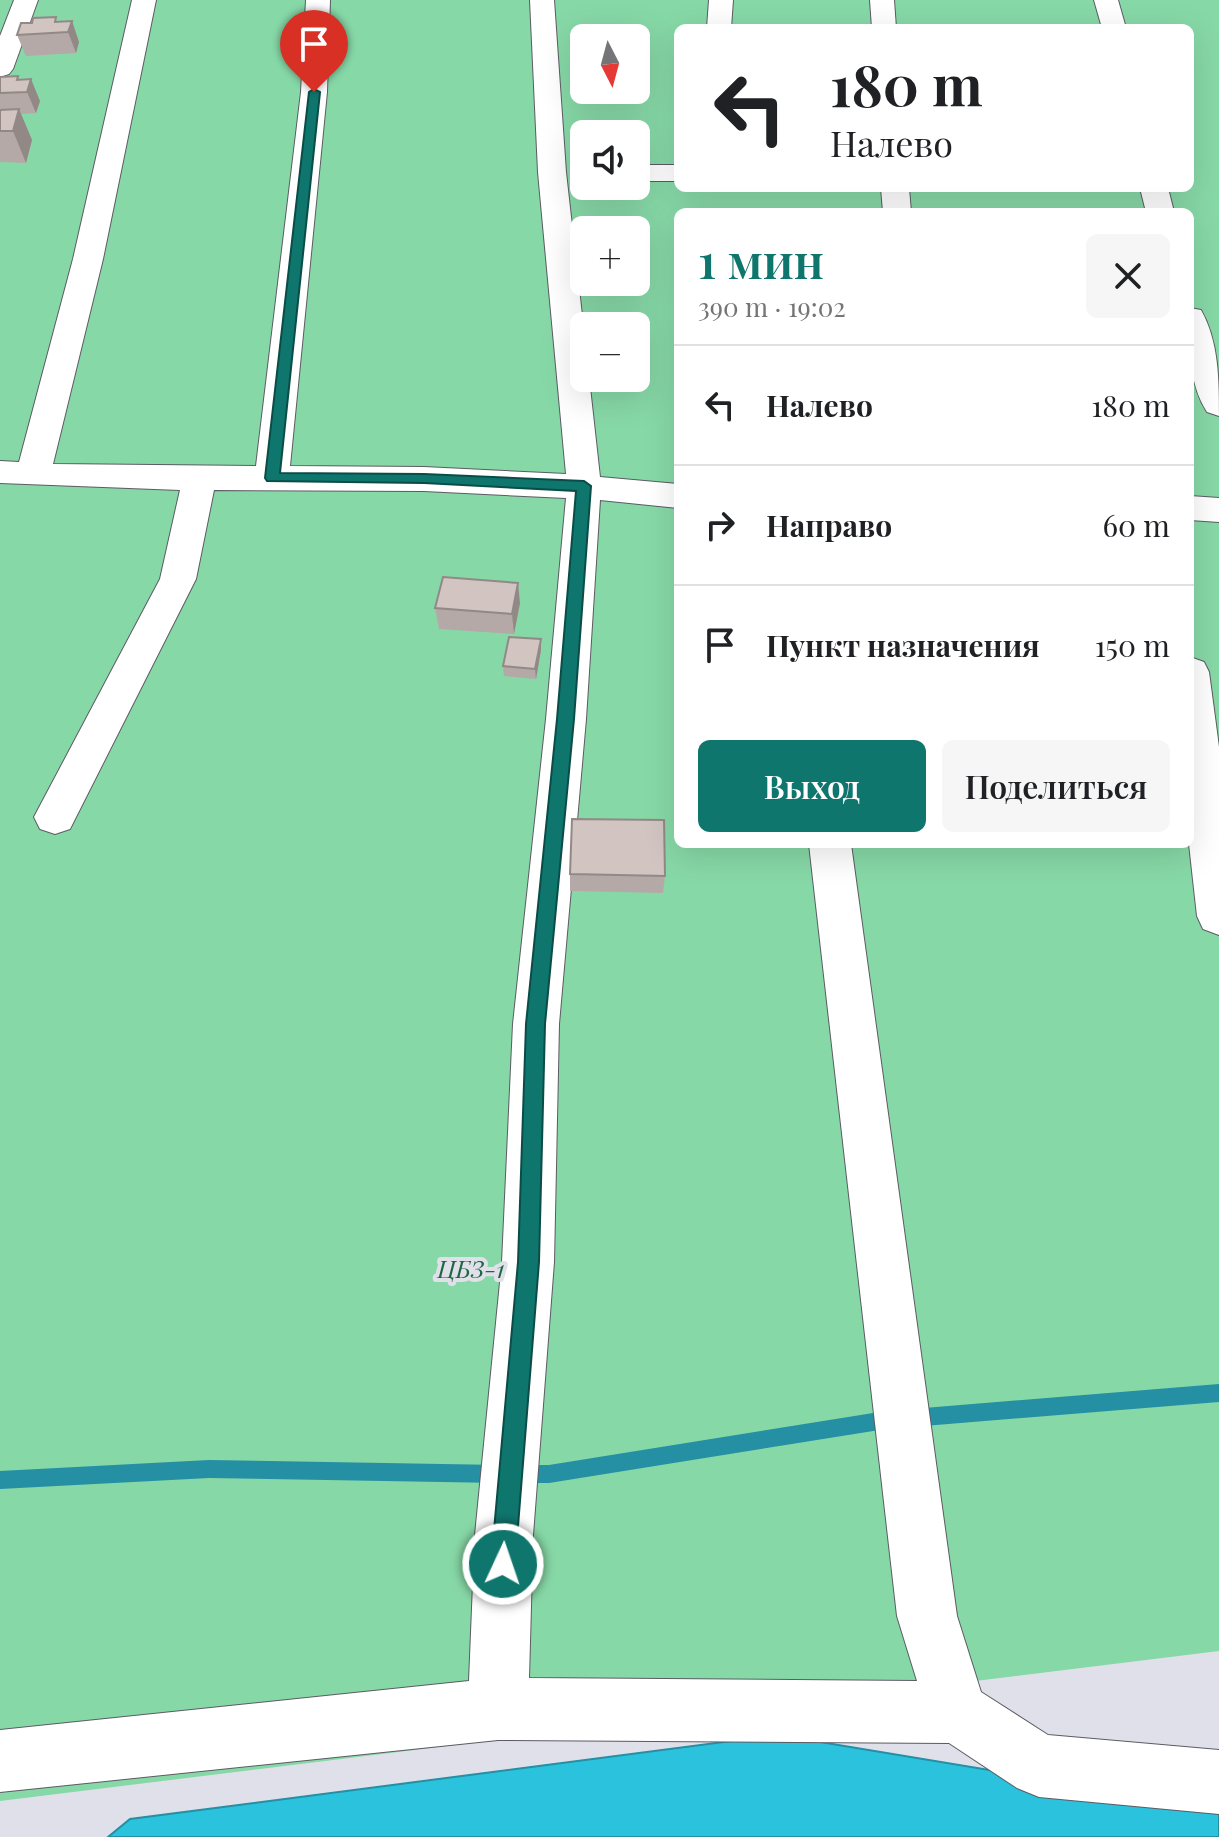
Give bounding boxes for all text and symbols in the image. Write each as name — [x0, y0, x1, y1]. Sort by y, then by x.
pin — [280, 10, 348, 92]
icon: arrive — [292, 22, 336, 66]
north arrow — [570, 24, 650, 104]
map controls — [570, 24, 650, 392]
text: 180 m — [830, 46, 983, 121]
icon: left — [698, 56, 802, 160]
text: Налево — [830, 118, 953, 166]
button: sound — [570, 120, 650, 200]
button: + — [570, 216, 650, 296]
text: 1 мин — [698, 227, 824, 291]
button: close — [1086, 234, 1170, 318]
text: 390 m · 19:02 — [698, 289, 846, 324]
button: − — [570, 312, 650, 392]
icon: left — [698, 383, 742, 427]
text: Налево — [766, 385, 873, 425]
text: 180 m — [1091, 385, 1170, 425]
icon: right — [698, 503, 742, 547]
text: Направо — [766, 505, 892, 545]
text: 60 m — [1102, 505, 1170, 545]
icon: arrive — [698, 623, 742, 667]
text: Пункт назначения — [766, 625, 1040, 665]
text: 150 m — [1095, 625, 1170, 665]
button: Выход — [698, 740, 926, 832]
button: Поделиться — [942, 740, 1170, 832]
park label: ЦБЗ-1 — [436, 1252, 505, 1284]
position arrow — [461, 1522, 545, 1606]

